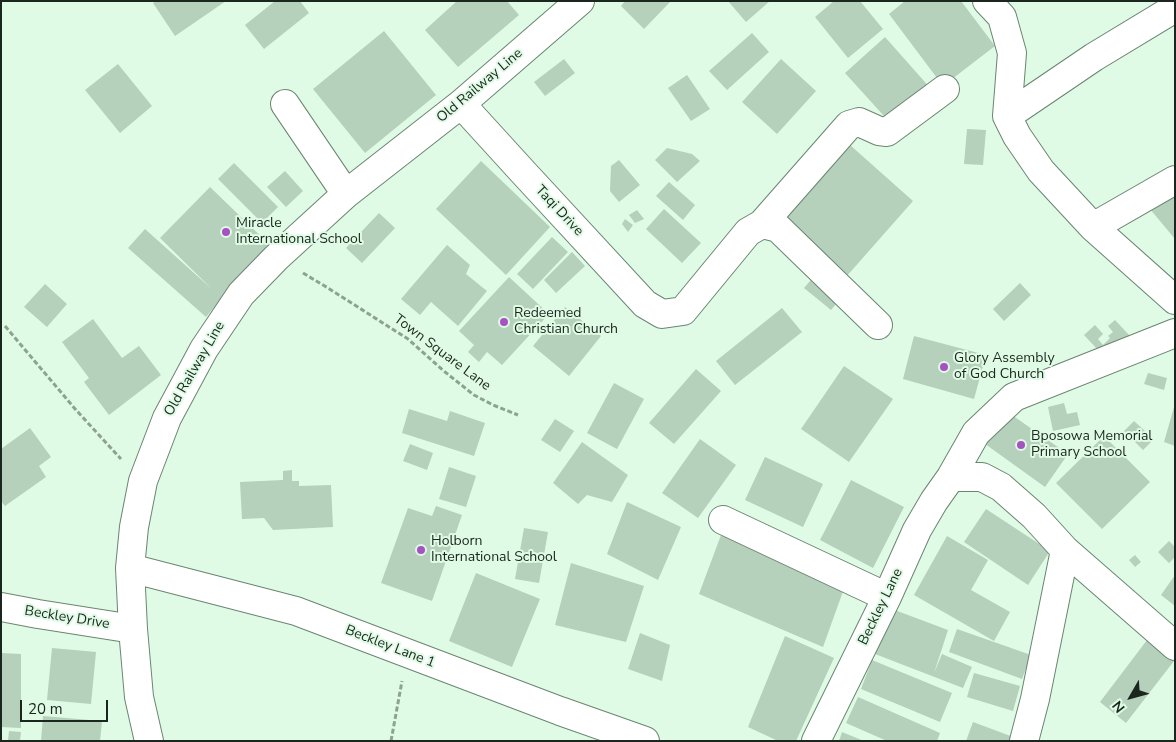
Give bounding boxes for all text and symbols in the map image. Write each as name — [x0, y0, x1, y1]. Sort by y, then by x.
street label: Old Railway Line — [434, 45, 526, 127]
street label: Taqi Drive — [531, 182, 587, 240]
place label: Miracle International School — [236, 216, 362, 248]
marker: Miracle International School — [220, 226, 232, 238]
place label: Redeemed Christian Church — [514, 306, 618, 338]
street label: Town Square Lane — [390, 311, 494, 395]
marker: Redeemed Christian Church — [498, 316, 510, 328]
street label: Old Railway Line — [161, 319, 229, 419]
place label: Glory Assembly of God Church — [954, 351, 1055, 384]
marker: Glory Assembly of God Church — [938, 361, 950, 373]
place label: Bposowa Memorial Primary School — [1031, 429, 1152, 462]
marker: Bposowa Memorial Primary School — [1015, 439, 1027, 451]
place label: Holborn International School — [431, 534, 557, 566]
marker: Holborn International School — [415, 544, 427, 556]
street label: Beckley Lane — [855, 566, 907, 648]
street label: Beckley Drive — [23, 603, 111, 633]
street label: Beckley Lane 1 — [343, 622, 437, 672]
north arrow — [1106, 672, 1156, 722]
scale bar — [22, 690, 110, 722]
text: N — [1108, 697, 1130, 717]
text: 20 m — [28, 699, 63, 719]

